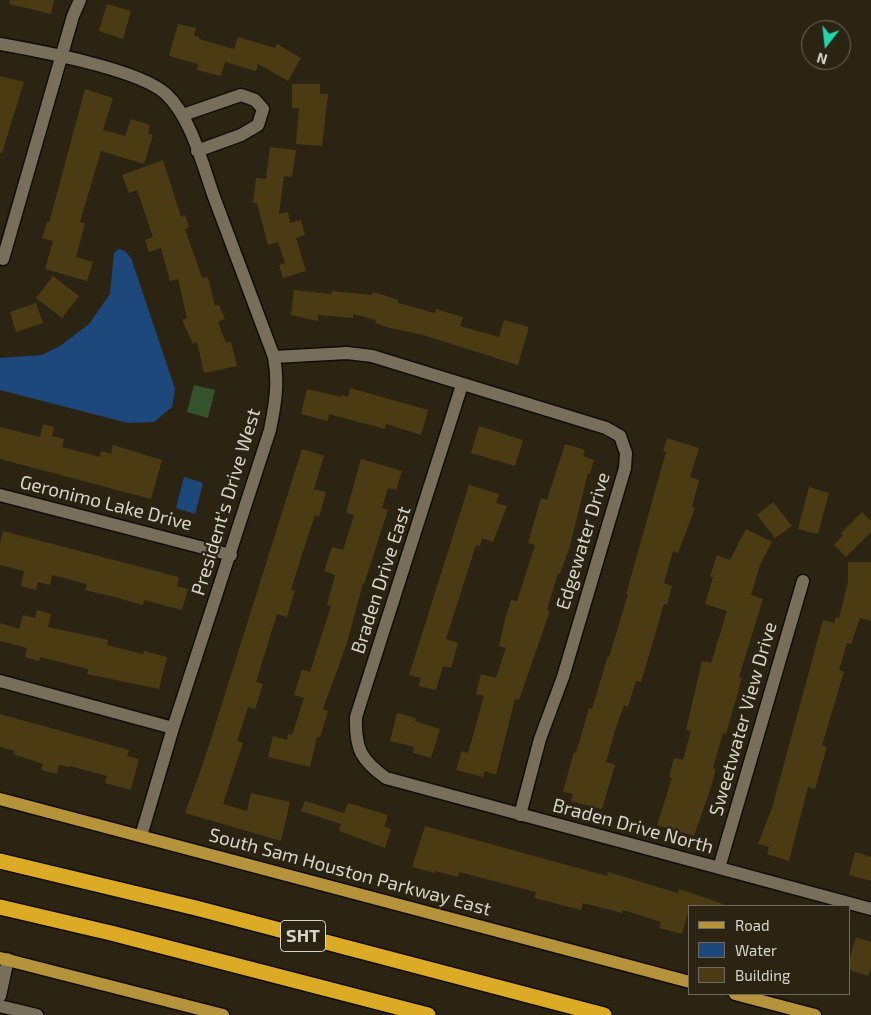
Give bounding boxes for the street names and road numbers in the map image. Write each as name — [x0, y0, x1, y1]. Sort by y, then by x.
street label: President's Drive West — [187, 406, 265, 598]
street label: Edgewater Drive — [551, 469, 615, 613]
street label: Geronimo Lake Drive — [17, 471, 195, 535]
street label: Braden Drive East — [346, 503, 416, 657]
street label: Sweetwater View Drive — [704, 619, 782, 819]
street label: Braden Drive North — [550, 794, 716, 858]
street label: South Sam Houston Parkway East — [206, 823, 494, 921]
road number: SHT — [280, 920, 326, 951]

